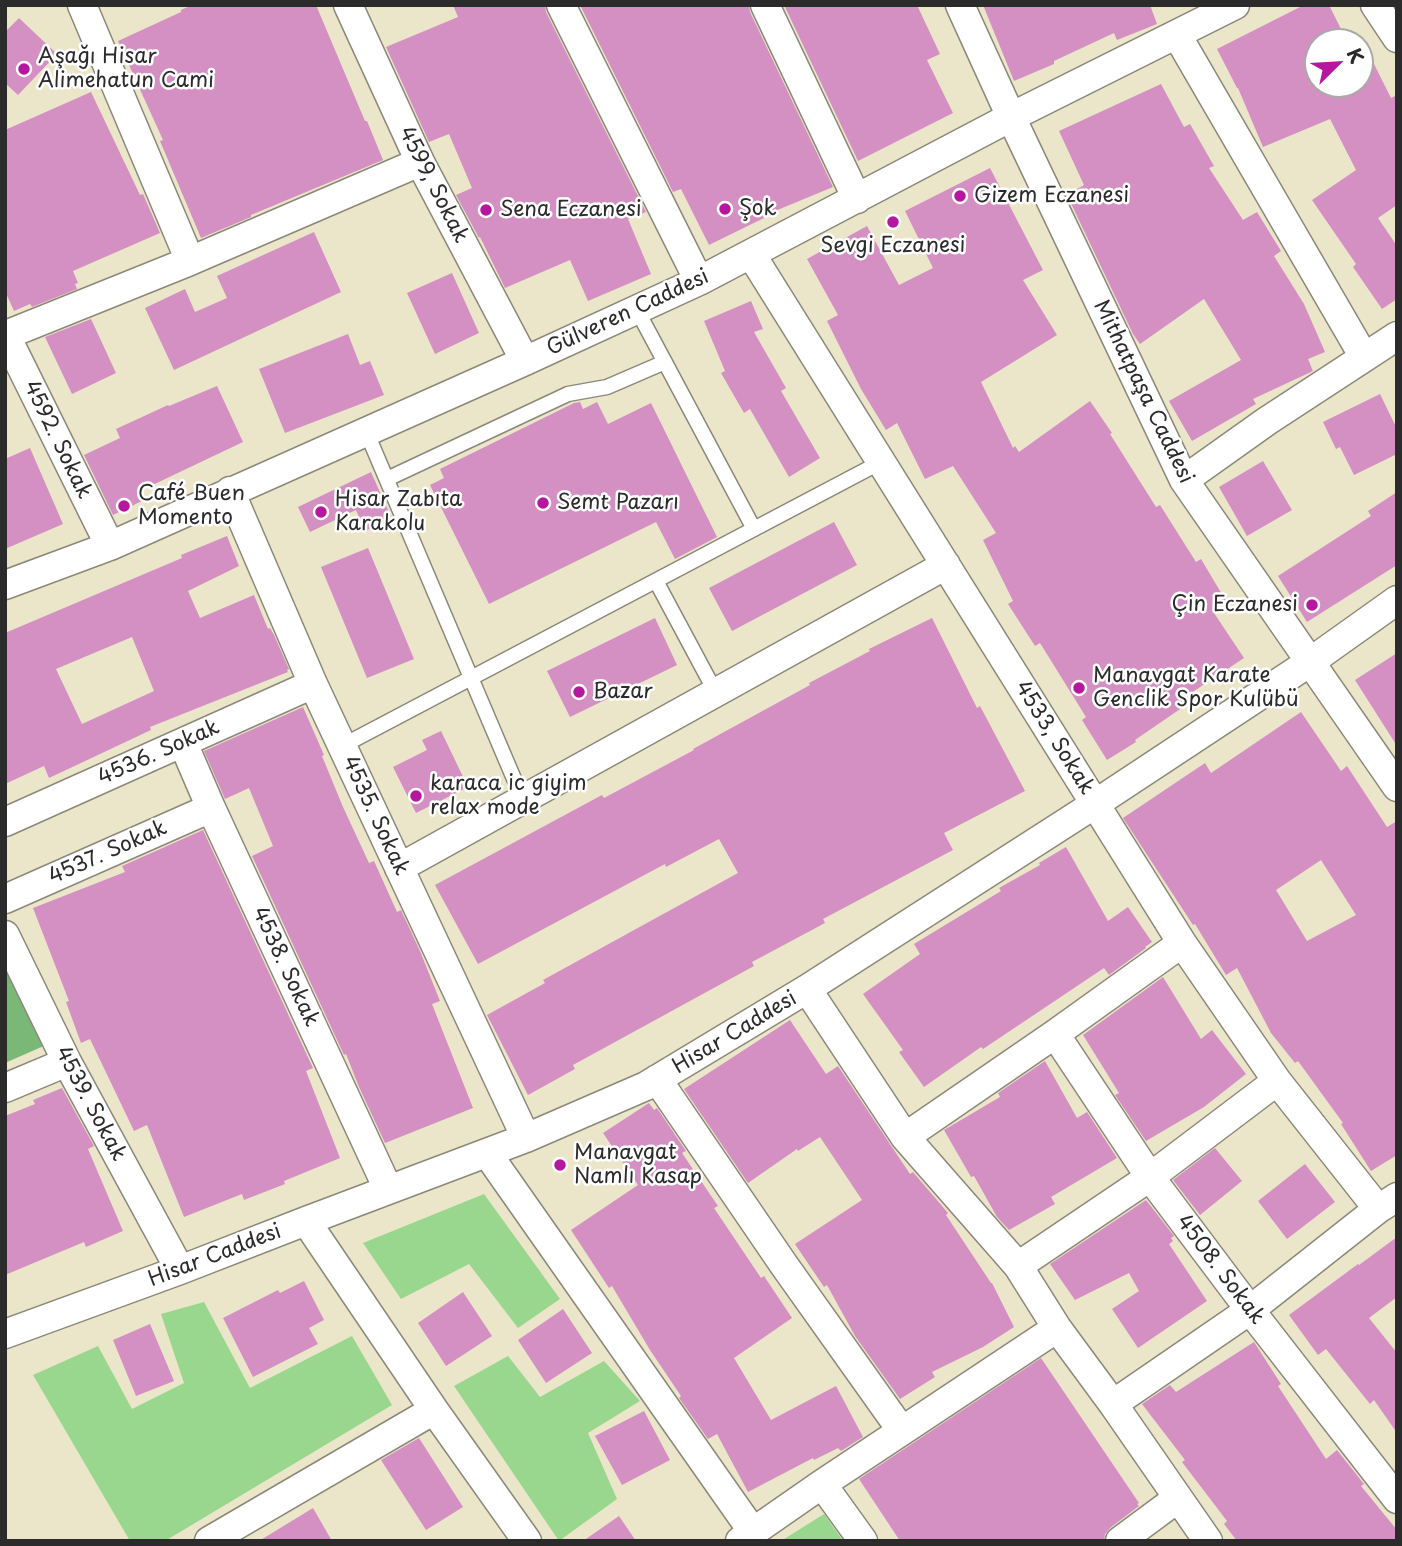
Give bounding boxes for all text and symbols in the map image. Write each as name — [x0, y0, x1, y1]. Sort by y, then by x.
north arrow — [1304, 28, 1374, 98]
text: K — [1341, 43, 1372, 67]
place label: Aşağı Hisar Alimehatun Cami — [38, 44, 214, 94]
marker: Aşağı Hisar Alimehatun Cami — [16, 61, 32, 77]
street label: 4599, Sokak — [393, 123, 473, 247]
place label: Gizem Eczanesi — [974, 183, 1129, 209]
marker: Gizem Eczanesi — [952, 188, 968, 204]
place label: Şok — [739, 196, 777, 222]
place label: Sena Eczanesi — [500, 197, 642, 223]
marker: Şok — [717, 201, 733, 217]
marker: Sena Eczanesi — [478, 202, 494, 218]
marker: Sevgi Eczanesi — [885, 214, 901, 230]
place label: Sevgi Eczanesi — [821, 233, 965, 259]
street label: Gülveren Caddesi — [543, 264, 713, 362]
street label: Mithatpaşa Caddesi — [1088, 296, 1198, 488]
street label: 4592. Sokak — [18, 377, 96, 503]
place label: Café Buen Momento — [138, 481, 245, 531]
place label: Hisar Zabıta Karakolu — [335, 487, 462, 537]
place label: Semt Pazarı — [557, 490, 679, 516]
marker: Semt Pazarı — [535, 495, 551, 511]
marker: Café Buen Momento — [116, 498, 132, 514]
marker: Hisar Zabıta Karakolu — [313, 504, 329, 520]
place label: Çin Eczanesi — [1172, 592, 1298, 618]
marker: Çin Eczanesi — [1304, 597, 1320, 613]
place label: Manavgat Karate Genclik Spor Kulübü — [1093, 663, 1299, 713]
street label: 4533, Sokak — [1009, 676, 1099, 800]
place label: Bazar — [593, 679, 653, 705]
marker: Manavgat Karate Genclik Spor Kulübü — [1071, 680, 1087, 696]
marker: Bazar — [571, 684, 587, 700]
street label: 4536. Sokak — [94, 715, 224, 791]
street label: 4535. Sokak — [336, 752, 414, 880]
place label: karaca ic giyim relax mode — [430, 771, 587, 821]
marker: karaca ic giyim relax mode — [408, 788, 424, 804]
street label: 4537. Sokak — [45, 816, 171, 890]
street label: 4538. Sokak — [246, 903, 324, 1031]
street label: Hisar Caddesi — [669, 986, 801, 1080]
street label: 4539. Sokak — [49, 1042, 131, 1166]
place label: Manavgat Namlı Kasap — [574, 1140, 702, 1190]
marker: Manavgat Namlı Kasap — [552, 1157, 568, 1173]
street label: 4508. Sokak — [1171, 1210, 1269, 1330]
street label: Hisar Caddesi — [145, 1219, 285, 1293]

